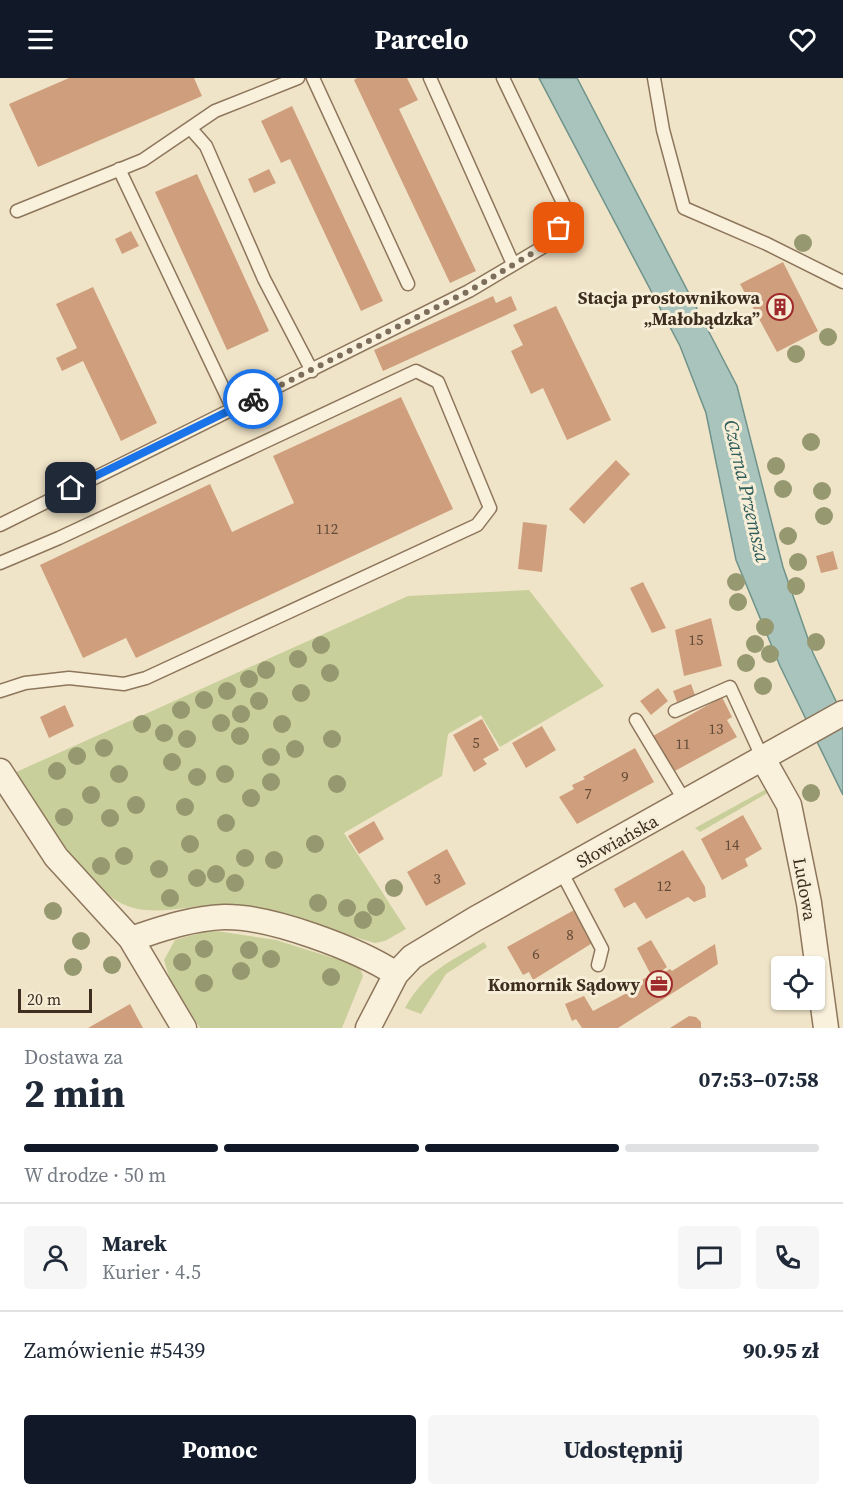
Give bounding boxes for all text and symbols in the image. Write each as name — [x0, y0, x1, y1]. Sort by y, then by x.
text: Parcelo — [375, 21, 468, 58]
icon: menu — [24, 23, 57, 56]
icon: heart — [786, 23, 819, 56]
pin — [533, 202, 584, 253]
icon: bag — [542, 211, 575, 244]
place label: Stacja prostownikowa „Małobądzka” — [578, 285, 760, 331]
building icon: Stacja prostownikowa „Małobądzka” — [765, 292, 795, 322]
courier — [223, 369, 283, 429]
icon: bike — [237, 383, 270, 416]
water label: Czarna Przemsza — [717, 417, 777, 565]
pin — [45, 462, 96, 513]
icon: home — [54, 471, 87, 504]
house number: 112 — [316, 518, 338, 539]
house number: 15 — [688, 629, 704, 650]
house number: 13 — [708, 718, 724, 739]
house number: 5 — [472, 732, 480, 753]
house number: 11 — [675, 733, 691, 754]
house number: 9 — [621, 766, 629, 787]
house number: 7 — [584, 783, 592, 804]
street label: Słowiańska — [572, 808, 663, 874]
house number: 14 — [724, 834, 740, 855]
street label: Ludowa — [787, 856, 823, 923]
house number: 3 — [433, 868, 441, 889]
house number: 12 — [656, 875, 672, 896]
house number: 8 — [566, 924, 574, 945]
house number: 6 — [532, 943, 540, 964]
map controls — [771, 956, 825, 1010]
button: locate — [771, 956, 825, 1010]
office icon: Komornik Sądowy — [644, 969, 674, 999]
place label: Komornik Sądowy — [488, 972, 640, 997]
scale bar — [18, 986, 92, 1014]
text: 20 m — [27, 988, 61, 1010]
text: Dostawa za — [24, 1043, 123, 1071]
text: 07:53–07:58 — [699, 1064, 819, 1094]
text: 2 min — [24, 1067, 125, 1120]
text: W drodze · 50 m — [24, 1161, 166, 1189]
button: person — [24, 1226, 87, 1289]
button: chat — [678, 1226, 741, 1289]
button: phone — [756, 1226, 819, 1289]
text: Marek — [102, 1228, 167, 1258]
text: Kurier · 4.5 — [102, 1258, 201, 1286]
text: Zamówienie #5439 — [24, 1335, 206, 1365]
text: 90.95 zł — [743, 1335, 819, 1365]
button: Pomoc — [24, 1415, 416, 1484]
button: Udostępnij — [428, 1415, 819, 1484]

